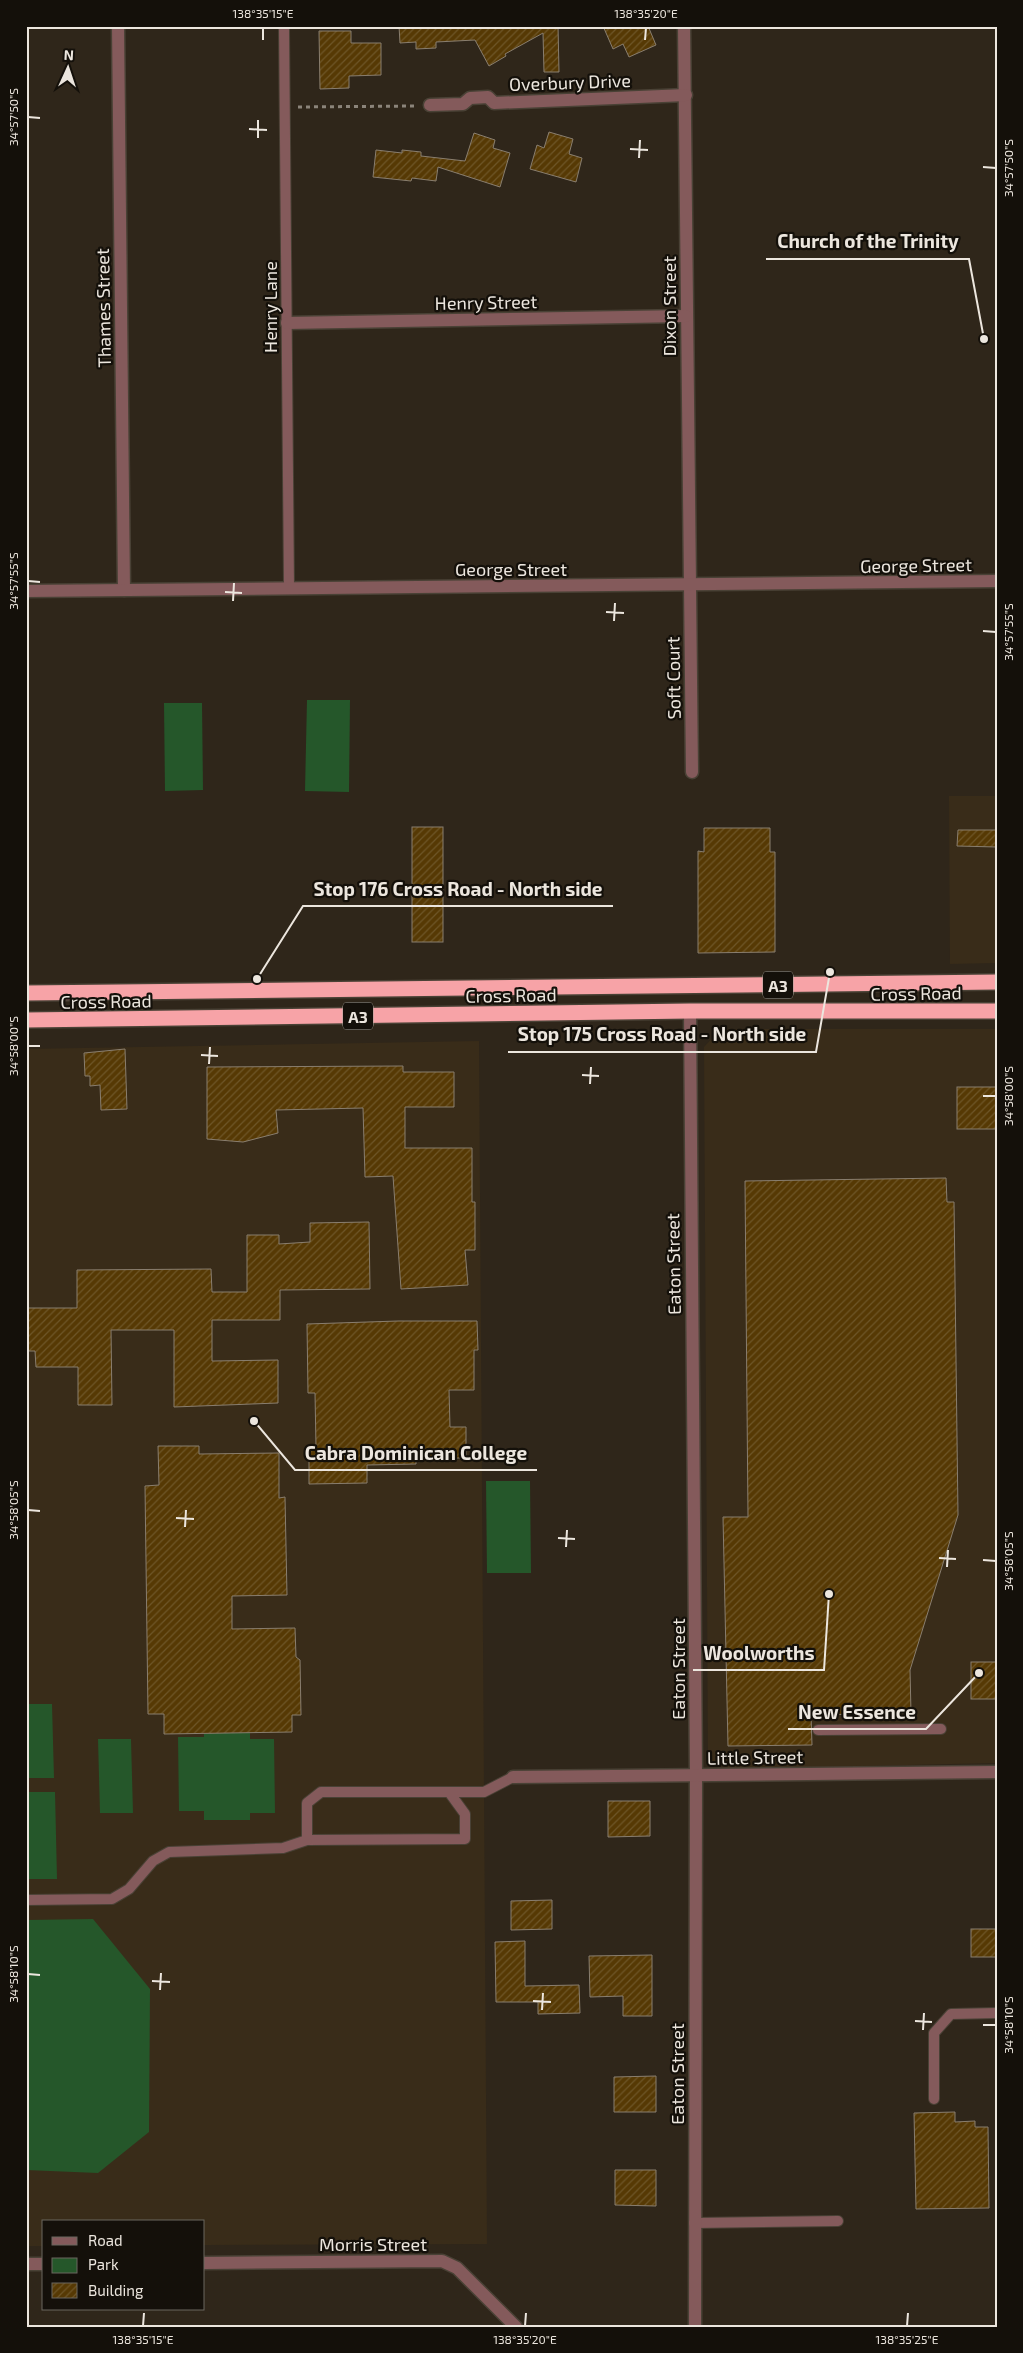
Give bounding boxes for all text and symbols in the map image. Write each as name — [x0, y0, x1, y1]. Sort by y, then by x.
text: 138°35'15"E — [233, 6, 294, 20]
text: 138°35'20"E — [614, 6, 678, 20]
north arrow — [42, 42, 92, 92]
text: N — [63, 46, 74, 63]
street label: Overbury Drive — [509, 69, 631, 95]
text: 34°57'50"S — [6, 88, 20, 146]
text: 34°57'50"S — [1001, 139, 1015, 197]
callout: Church of the Trinity — [766, 225, 969, 259]
text: Church of the Trinity — [777, 229, 959, 253]
street label: Thames Street — [91, 248, 115, 368]
street label: Dixon Street — [658, 256, 680, 356]
street label: Henry Lane — [259, 261, 281, 353]
street label: Henry Street — [435, 290, 538, 314]
text: 34°57'55"S — [6, 552, 20, 610]
street label: George Street — [860, 553, 972, 577]
street label: George Street — [455, 558, 567, 580]
text: 34°57'55"S — [1001, 603, 1015, 661]
street label: Soft Court — [661, 636, 685, 720]
callout: Stop 176 Cross Road - North side — [303, 872, 613, 906]
text: Stop 176 Cross Road - North side — [313, 877, 603, 900]
road number: A3 — [763, 972, 793, 998]
street label: Cross Road — [870, 981, 962, 1005]
street label: Cross Road — [465, 983, 557, 1007]
street label: Cross Road — [60, 989, 152, 1013]
road number: A3 — [343, 1002, 373, 1030]
text: 34°58'00"S — [6, 1016, 20, 1076]
callout: Stop 175 Cross Road - North side — [508, 1018, 816, 1052]
text: Stop 175 Cross Road - North side — [518, 1022, 806, 1045]
text: 34°58'00"S — [1001, 1066, 1015, 1126]
street label: Eaton Street — [661, 1213, 685, 1315]
callout: Cabra Dominican College — [295, 1436, 537, 1470]
text: Cabra Dominican College — [305, 1441, 527, 1464]
text: 34°58'05"S — [6, 1480, 20, 1540]
text: 34°58'05"S — [1001, 1531, 1015, 1591]
street label: Eaton Street — [667, 1618, 689, 1720]
callout: Woolworths — [693, 1636, 824, 1670]
text: Woolworths — [703, 1641, 815, 1664]
callout: New Essence — [788, 1695, 926, 1729]
text: New Essence — [798, 1700, 916, 1723]
street label: Little Street — [707, 1745, 804, 1769]
text: 34°58'10"S — [6, 1945, 20, 2003]
text: 34°58'10"S — [1001, 1996, 1015, 2054]
street label: Eaton Street — [666, 2023, 688, 2125]
legend — [42, 2220, 205, 2310]
text: Road — [88, 2231, 123, 2249]
street label: Morris Street — [319, 2233, 427, 2255]
text: Park — [88, 2255, 119, 2273]
text: Building — [88, 2281, 144, 2299]
text: 138°35'15"E — [113, 2332, 174, 2346]
text: 138°35'20"E — [493, 2332, 557, 2346]
text: 138°35'25"E — [876, 2332, 939, 2346]

